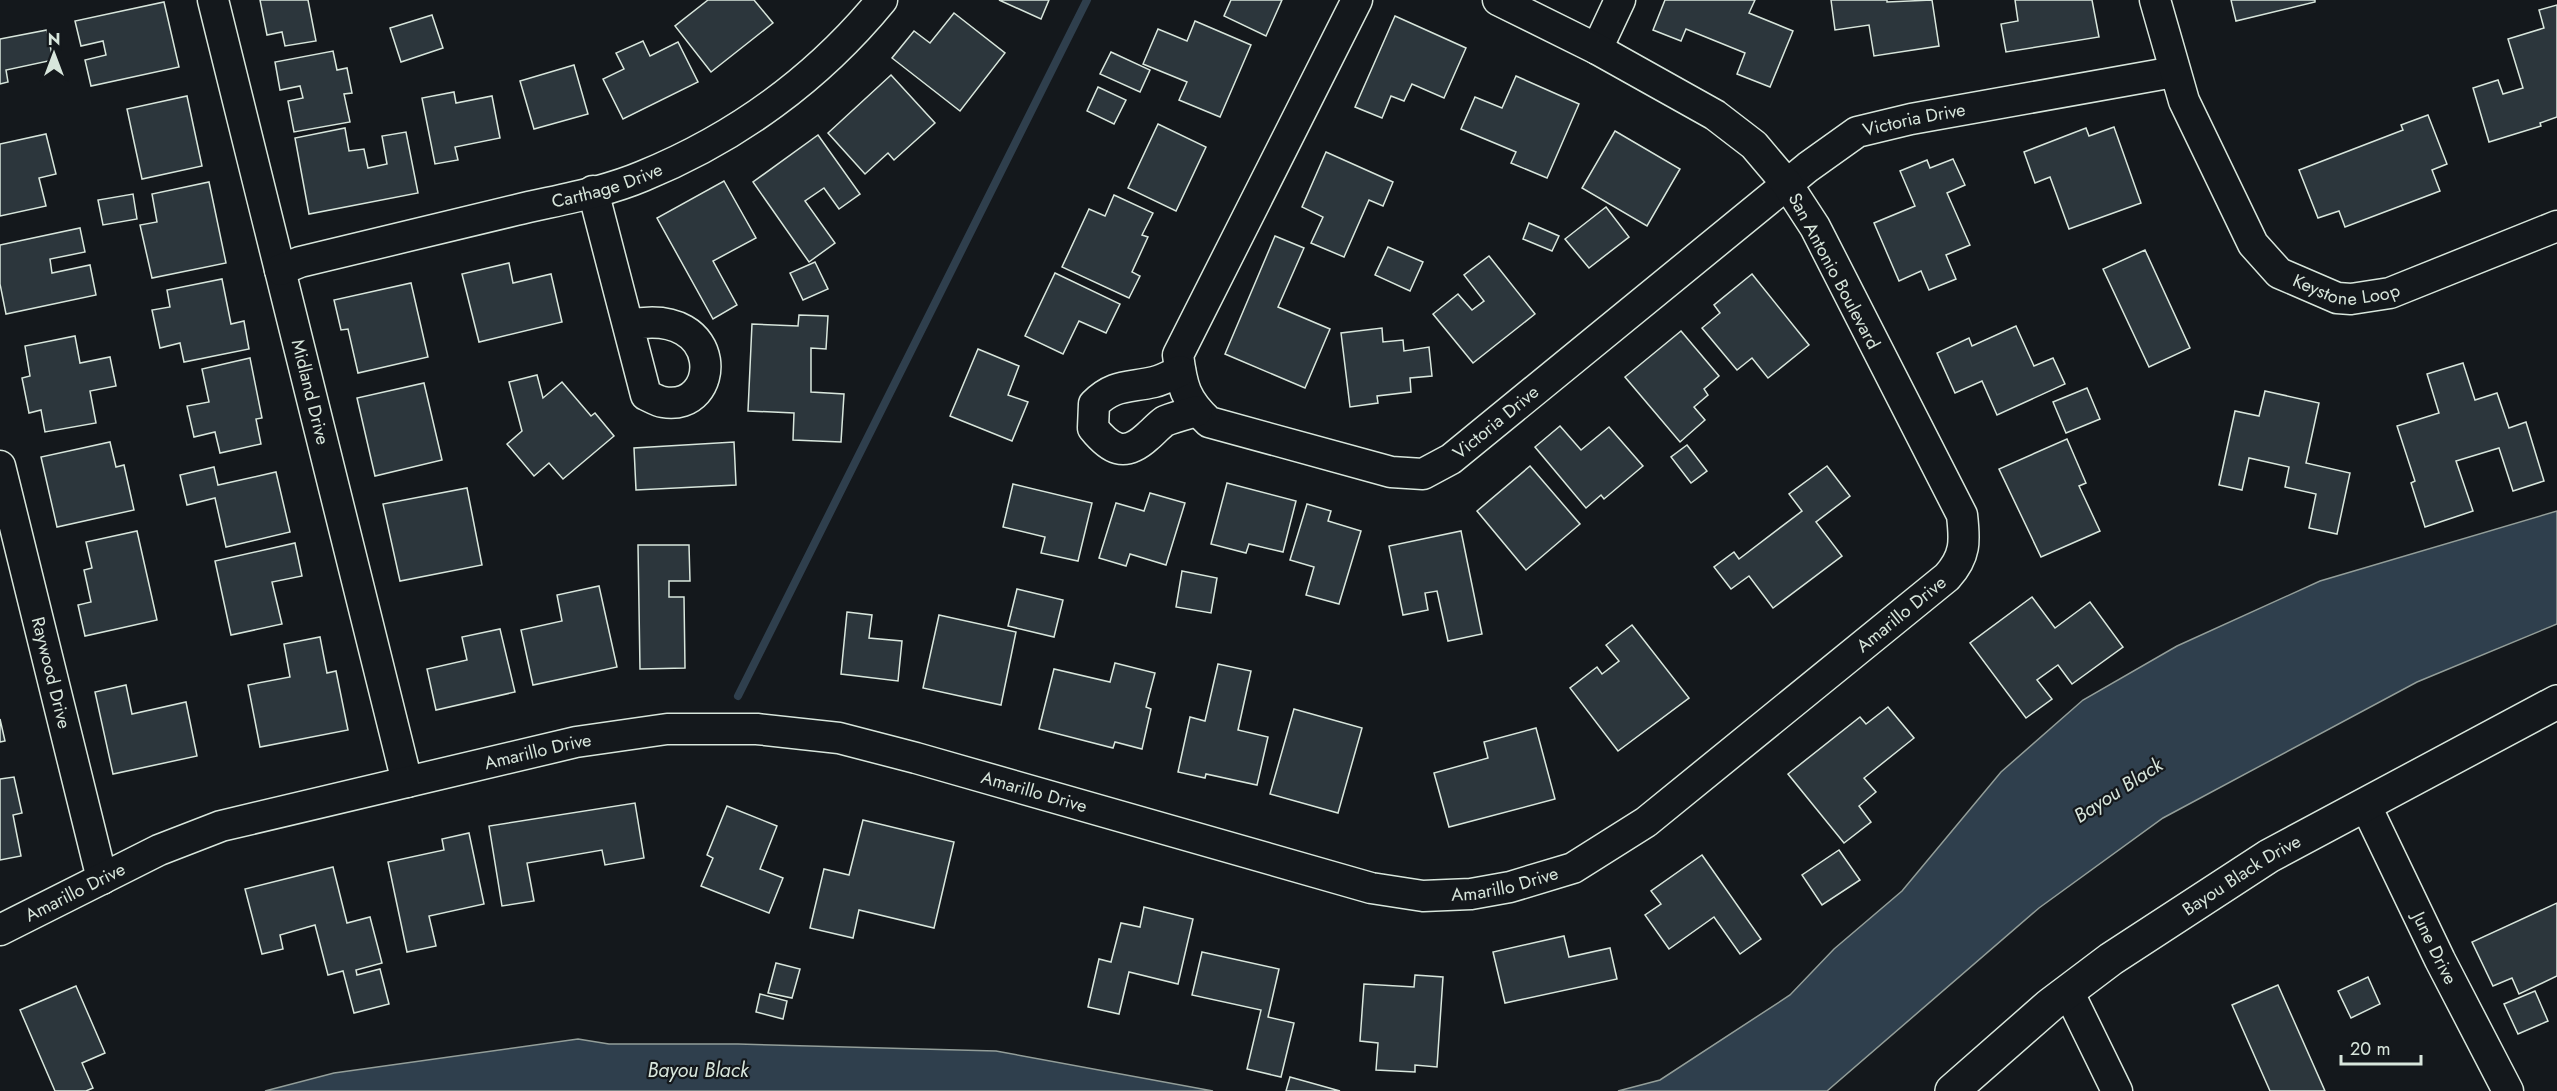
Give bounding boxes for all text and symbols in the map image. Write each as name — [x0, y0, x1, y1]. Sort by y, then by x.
north arrow — [24, 24, 84, 84]
text: N — [48, 28, 60, 51]
street label: Victoria Drive — [1860, 97, 1967, 143]
street label: Carthage Drive — [549, 156, 667, 215]
street label: San Antonio Boulevard — [1782, 188, 1886, 354]
street label: Keystone Loop — [2289, 267, 2404, 312]
street label: Midland Drive — [285, 337, 336, 447]
street label: Victoria Drive — [1447, 379, 1544, 465]
street label: Amarillo Drive — [1851, 570, 1952, 659]
street label: Raywood Drive — [25, 614, 77, 731]
street label: Amarillo Drive — [482, 727, 593, 776]
water label: Bayou Black — [2068, 750, 2170, 830]
street label: Amarillo Drive — [978, 764, 1090, 819]
street label: Bayou Black Drive — [2177, 828, 2306, 922]
street label: Amarillo Drive — [20, 856, 130, 928]
street label: Amarillo Drive — [1451, 860, 1561, 908]
street label: June Drive — [2405, 906, 2463, 989]
scale bar — [2341, 1028, 2420, 1066]
text: 20 m — [2350, 1036, 2390, 1062]
water label: Bayou Black — [647, 1056, 750, 1085]

